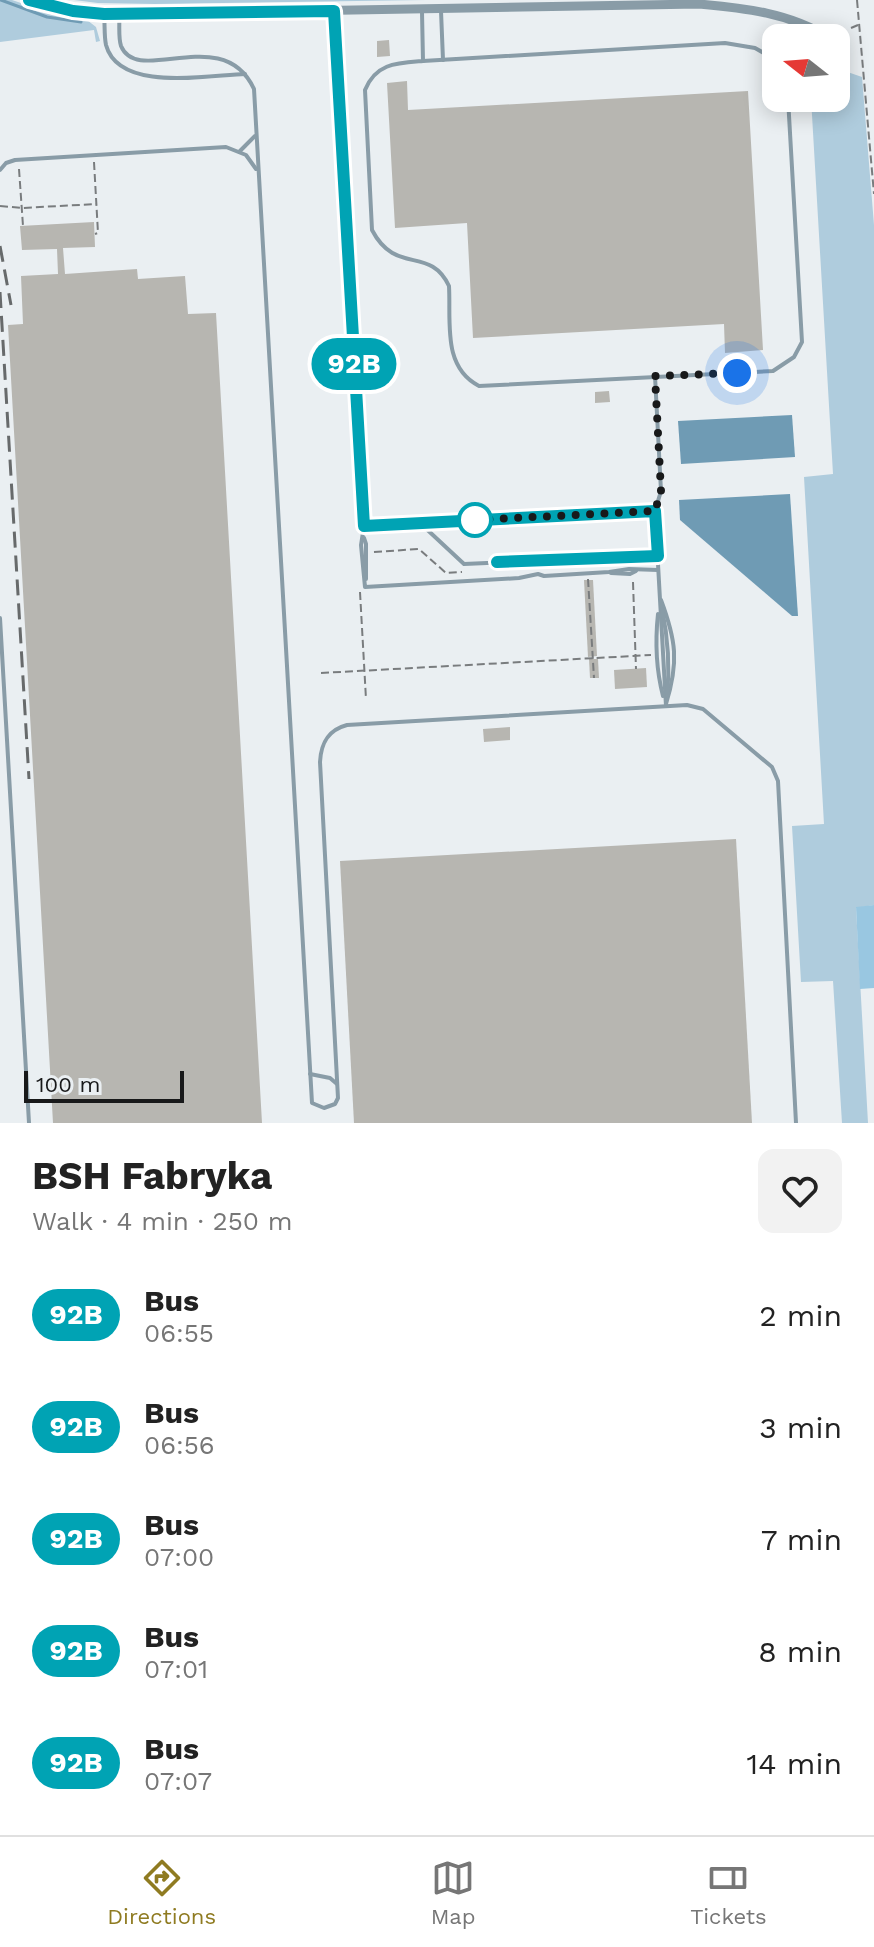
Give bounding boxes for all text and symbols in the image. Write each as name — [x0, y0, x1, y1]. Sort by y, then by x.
north arrow — [762, 24, 850, 112]
map controls — [762, 24, 850, 112]
line badge: 92B — [308, 338, 400, 390]
text: 92B — [327, 347, 381, 380]
your location — [717, 353, 757, 393]
unlabelled marker — [458, 503, 492, 537]
scale bar — [24, 1067, 184, 1103]
text: 100 m — [36, 1072, 100, 1097]
button: heart — [758, 1149, 842, 1233]
text: BSH Fabryka — [32, 1154, 272, 1198]
text: Walk · 4 min · 250 m — [32, 1206, 293, 1236]
text: Bus — [144, 1283, 199, 1318]
text: 92B — [49, 1298, 103, 1331]
text: 2 min — [759, 1298, 842, 1333]
text: 06:55 — [144, 1318, 214, 1348]
text: Bus — [144, 1395, 199, 1430]
text: 92B — [49, 1410, 103, 1443]
text: 3 min — [759, 1410, 842, 1445]
text: 06:56 — [144, 1430, 215, 1460]
text: Bus — [144, 1507, 199, 1542]
text: 92B — [49, 1522, 103, 1555]
text: 7 min — [761, 1522, 842, 1557]
text: 07:00 — [144, 1542, 214, 1572]
text: Bus — [144, 1619, 199, 1654]
text: 92B — [49, 1634, 103, 1667]
text: 8 min — [758, 1634, 842, 1669]
text: 07:01 — [144, 1654, 208, 1684]
text: Bus — [144, 1731, 199, 1766]
text: 92B — [49, 1746, 103, 1779]
text: 14 min — [747, 1746, 842, 1781]
text: 07:07 — [144, 1766, 212, 1796]
tab: Directions — [107, 1856, 216, 1929]
tab: Map — [431, 1856, 476, 1929]
tab: Tickets — [690, 1856, 767, 1929]

